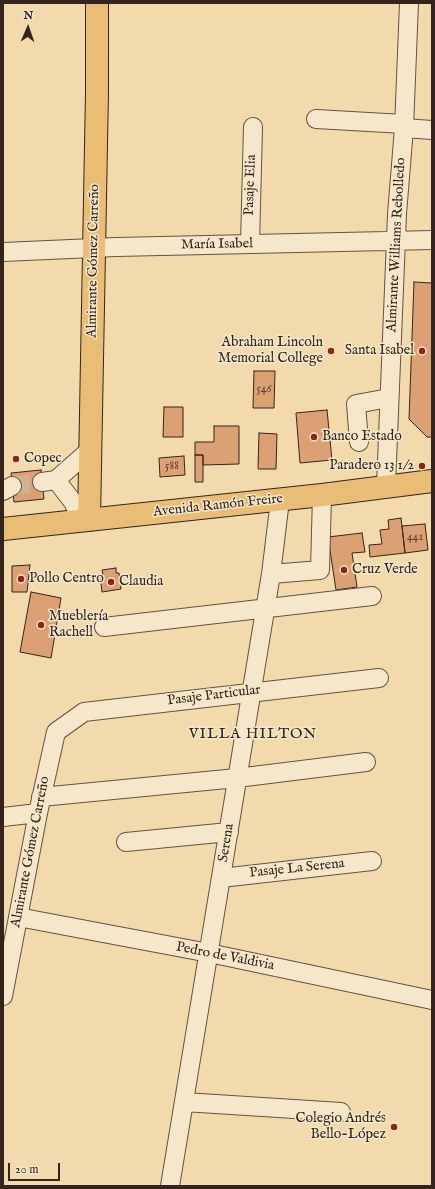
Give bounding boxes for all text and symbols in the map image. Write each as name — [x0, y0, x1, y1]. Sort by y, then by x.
north arrow — [8, 8, 48, 48]
text: N — [23, 9, 33, 23]
street label: Pasaje Elia — [242, 154, 260, 216]
street label: Almirante Williams Rebolledo — [384, 157, 410, 333]
street label: Almirante Gómez Carreño — [84, 184, 104, 338]
street label: María Isabel — [181, 236, 253, 254]
place label: Abraham Lincoln Memorial College — [218, 335, 323, 368]
place label: Santa Isabel — [345, 343, 414, 359]
marker: Abraham Lincoln Memorial College — [326, 346, 336, 356]
marker: Santa Isabel — [417, 346, 427, 356]
house number: 546 — [256, 383, 272, 397]
place label: Banco Estado — [322, 429, 402, 445]
marker: Banco Estado — [309, 432, 319, 442]
place label: Copec — [24, 451, 62, 467]
marker: Copec — [11, 454, 21, 464]
place label: Paradero 13 1/2 — [329, 458, 414, 474]
house number: 588 — [165, 460, 179, 474]
marker: Paradero 13 1/2 — [417, 461, 427, 471]
street label: Avenida Ramón Freire — [152, 491, 284, 521]
house number: 441 — [407, 531, 423, 545]
place label: Cruz Verde — [352, 562, 418, 578]
marker: Cruz Verde — [339, 565, 349, 575]
place label: Pollo Centro — [29, 571, 104, 587]
marker: Pollo Centro — [16, 574, 26, 584]
place label: Claudia — [119, 574, 163, 590]
marker: Claudia — [106, 577, 116, 587]
place label: Mueblería Rachell — [49, 609, 108, 642]
marker: Mueblería Rachell — [36, 620, 46, 630]
street label: Pasaje Particular — [166, 682, 262, 710]
district label: VILLA HILTON — [189, 726, 317, 744]
street label: Almirante Gómez Carreño — [8, 775, 54, 929]
street label: Serena — [216, 823, 238, 863]
street label: Pasaje La Serena — [249, 856, 345, 882]
street label: Pedro de Valdivia — [174, 939, 276, 975]
place label: Colegio Andrés Bello-López — [296, 1111, 386, 1144]
marker: Colegio Andrés Bello-López — [389, 1122, 399, 1132]
scale bar — [10, 1155, 62, 1181]
text: 20 m — [15, 1162, 38, 1177]

